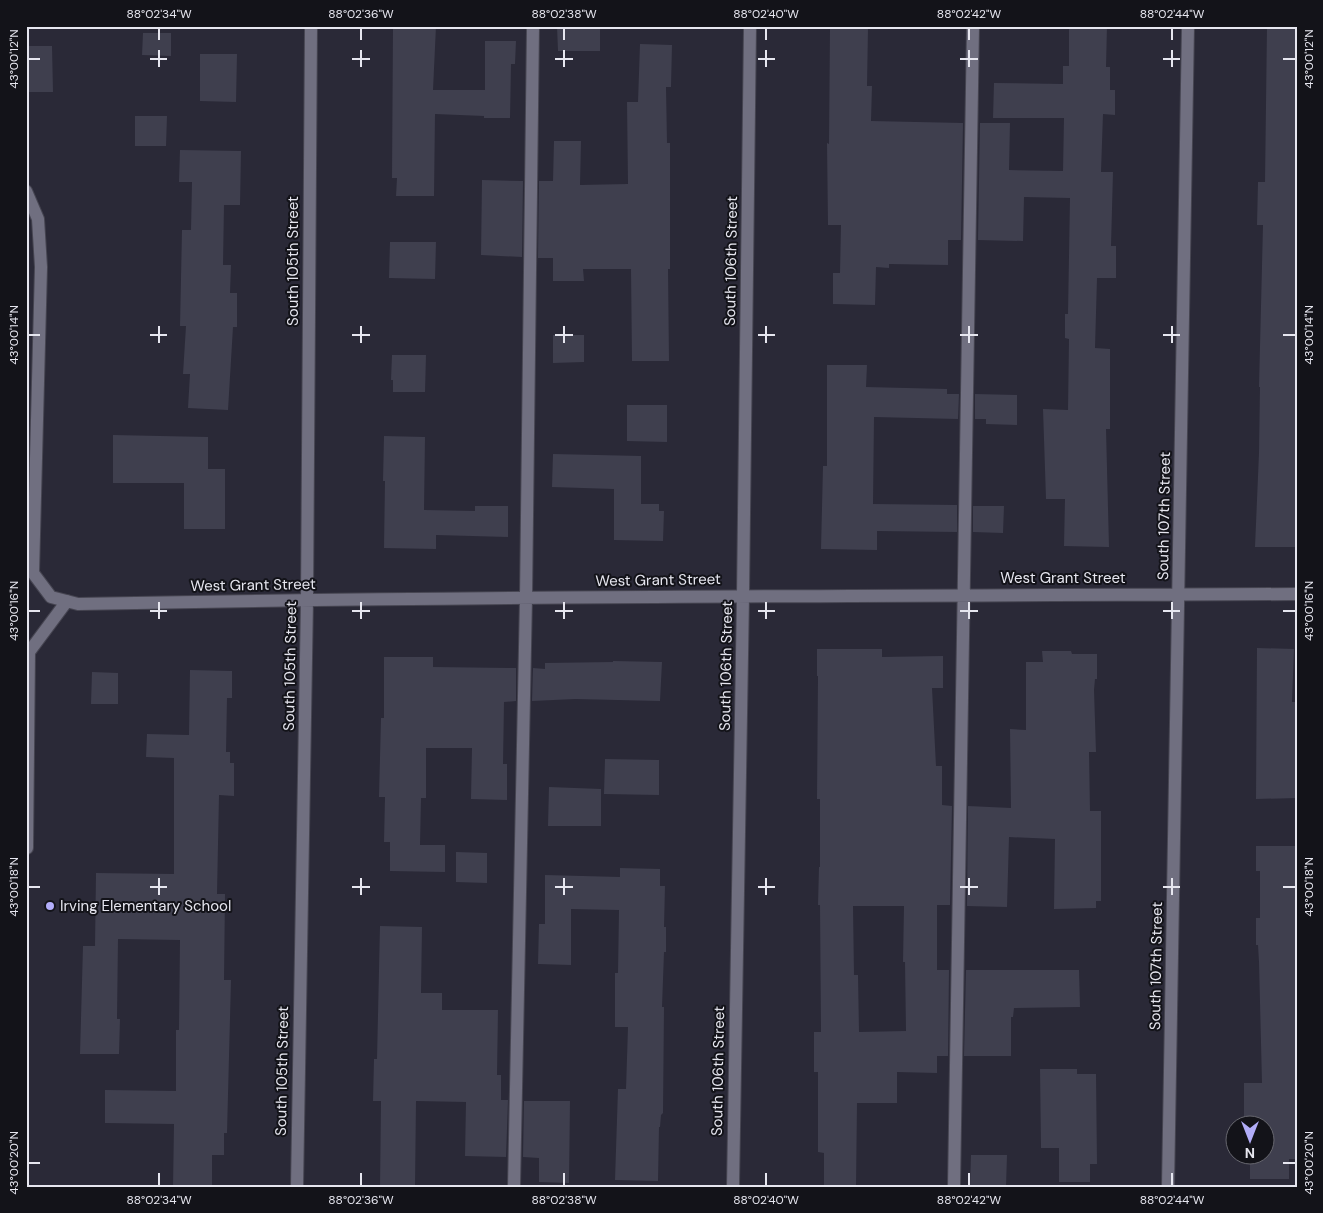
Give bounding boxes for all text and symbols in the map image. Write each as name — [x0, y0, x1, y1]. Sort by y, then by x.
text: 88°02'34"W — [126, 6, 192, 22]
text: 88°02'36"W — [328, 6, 394, 22]
text: 88°02'38"W — [531, 6, 597, 22]
text: 88°02'40"W — [733, 6, 799, 22]
text: 88°02'42"W — [937, 6, 1002, 22]
text: 88°02'44"W — [1140, 6, 1205, 22]
text: 43°00'12"N — [6, 29, 22, 89]
text: 43°00'12"N — [1301, 29, 1317, 89]
street label: South 105th Street — [283, 196, 303, 326]
street label: South 106th Street — [720, 196, 742, 326]
text: 43°00'14"N — [6, 305, 22, 365]
text: 43°00'14"N — [1301, 305, 1317, 365]
street label: South 107th Street — [1153, 452, 1175, 580]
street label: West Grant Street — [1000, 568, 1126, 588]
street label: West Grant Street — [595, 569, 721, 591]
street label: West Grant Street — [190, 574, 316, 596]
text: 43°00'16"N — [6, 581, 22, 641]
text: 43°00'16"N — [1301, 581, 1317, 641]
street label: South 105th Street — [279, 601, 301, 731]
street label: South 106th Street — [715, 601, 737, 731]
text: 43°00'18"N — [6, 857, 22, 917]
text: 43°00'18"N — [1301, 857, 1317, 917]
place label: Irving Elementary School — [60, 896, 231, 916]
marker: Irving Elementary School — [44, 900, 56, 912]
street label: South 107th Street — [1145, 902, 1167, 1030]
street label: South 105th Street — [271, 1006, 293, 1136]
street label: South 106th Street — [707, 1006, 729, 1136]
north arrow — [1226, 1116, 1276, 1166]
text: 43°00'20"N — [6, 1131, 22, 1195]
text: 43°00'20"N — [1301, 1131, 1317, 1195]
text: N — [1245, 1144, 1255, 1162]
text: 88°02'34"W — [126, 1192, 192, 1208]
text: 88°02'36"W — [328, 1192, 394, 1208]
text: 88°02'38"W — [531, 1192, 597, 1208]
text: 88°02'40"W — [733, 1192, 799, 1208]
text: 88°02'42"W — [937, 1192, 1002, 1208]
text: 88°02'44"W — [1140, 1192, 1205, 1208]

